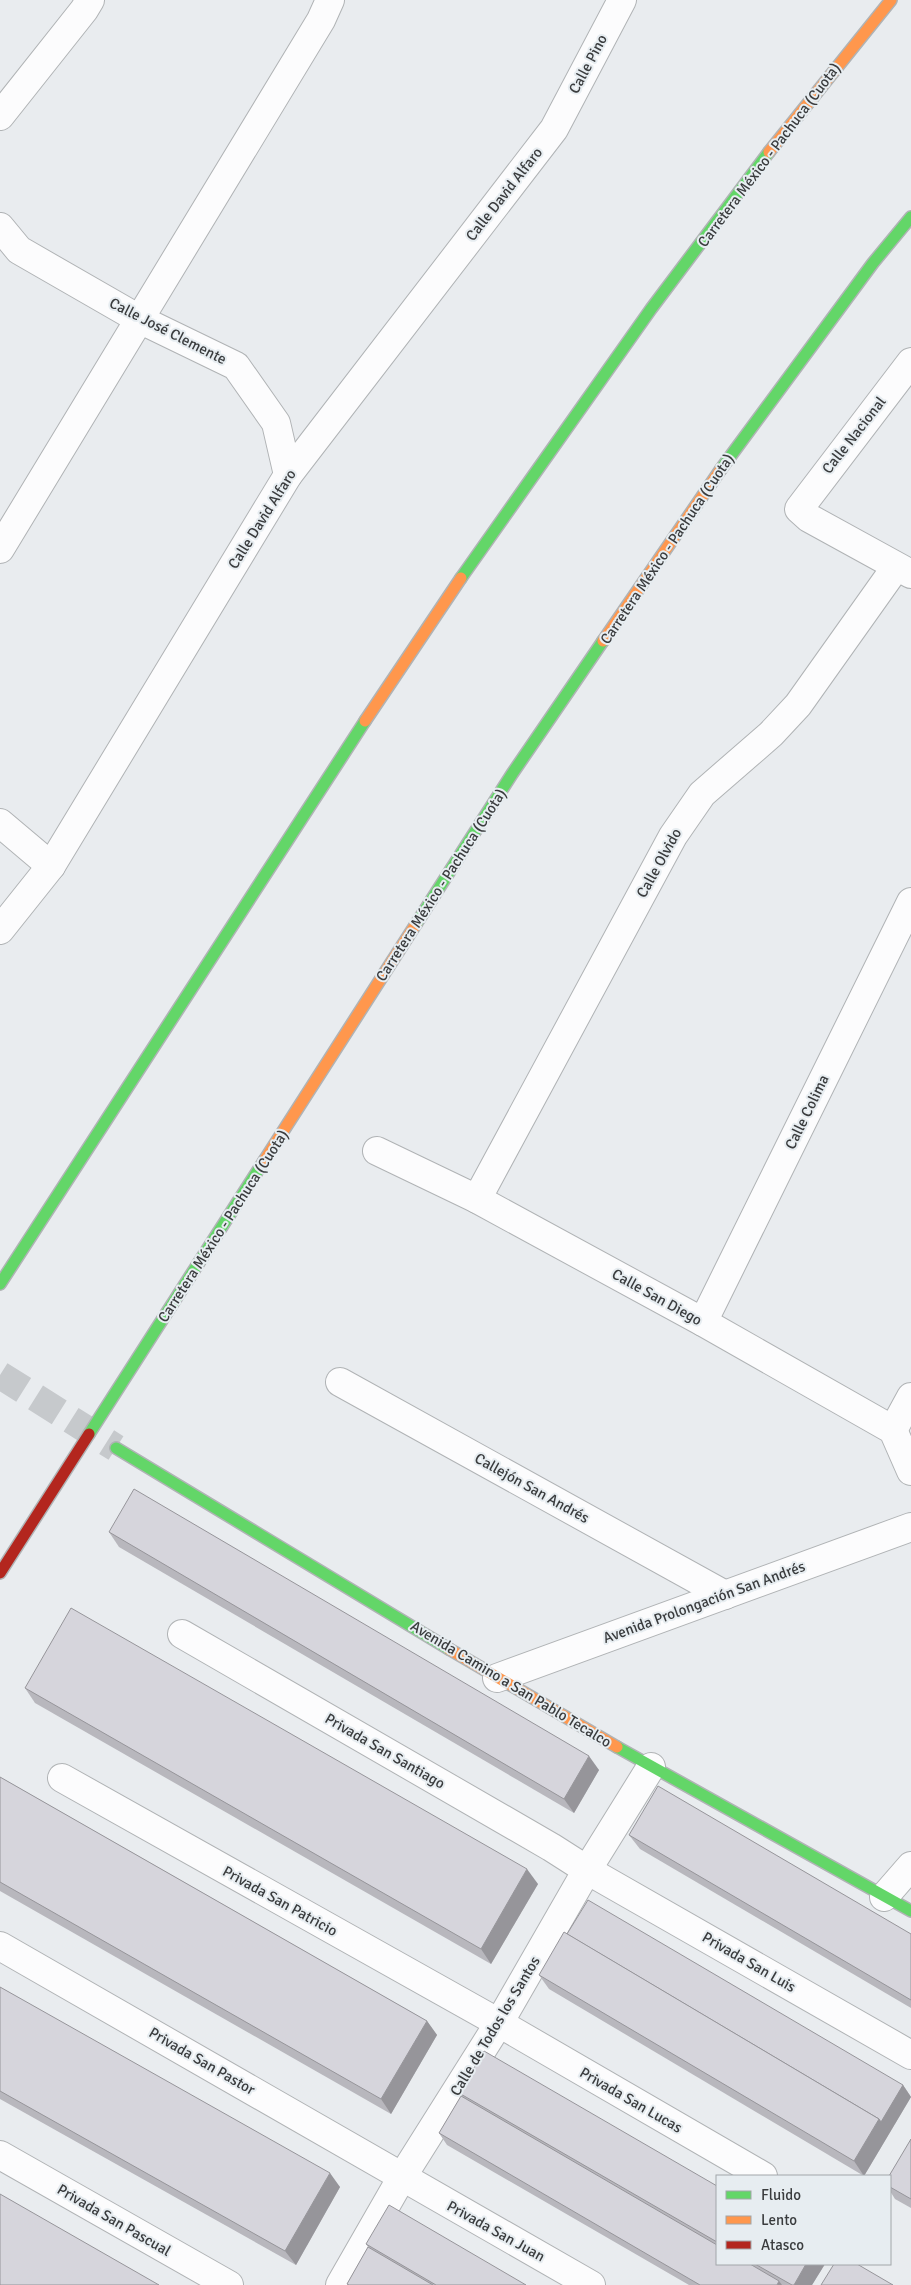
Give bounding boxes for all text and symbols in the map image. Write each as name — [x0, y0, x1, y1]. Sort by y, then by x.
street label: Calle Pino — [565, 31, 611, 97]
street label: Carretera México - Pachuca (Cuota) — [694, 59, 844, 251]
street label: Calle David Alfaro — [462, 143, 546, 244]
street label: Calle José Clemente — [107, 294, 229, 368]
street label: Calle Nacional — [818, 393, 890, 477]
street label: Carretera México - Pachuca (Cuota) — [596, 450, 738, 648]
street label: Calle David Alfaro — [224, 466, 300, 572]
street label: Carretera México - Pachuca (Cuota) — [372, 785, 510, 985]
street label: Calle Olvido — [633, 825, 685, 901]
street label: Calle Colima — [781, 1072, 833, 1152]
street label: Carretera México - Pachuca (Cuota) — [154, 1126, 292, 1326]
street label: Calle San Diego — [609, 1265, 705, 1329]
street label: Callejón San Andrés — [472, 1449, 593, 1527]
street label: Avenida Prolongación San Andrés — [600, 1557, 808, 1647]
street label: Avenida Camino a San Pablo Tecalco — [407, 1617, 615, 1751]
street label: Privada San Santiago — [322, 1709, 448, 1793]
street label: Privada San Patricio — [219, 1862, 341, 1940]
street label: Privada San Luis — [699, 1928, 799, 1996]
street label: Calle de Todos los Santos — [446, 1953, 544, 2099]
street label: Privada San Pastor — [146, 2023, 259, 2099]
street label: Privada San Lucas — [577, 2063, 686, 2137]
legend — [716, 2175, 891, 2265]
street label: Privada San Pascual — [54, 2180, 174, 2260]
text: Fluido — [761, 2186, 801, 2204]
street label: Privada San Juan — [444, 2197, 548, 2265]
text: Lento — [761, 2211, 797, 2229]
text: Atasco — [761, 2236, 804, 2254]

